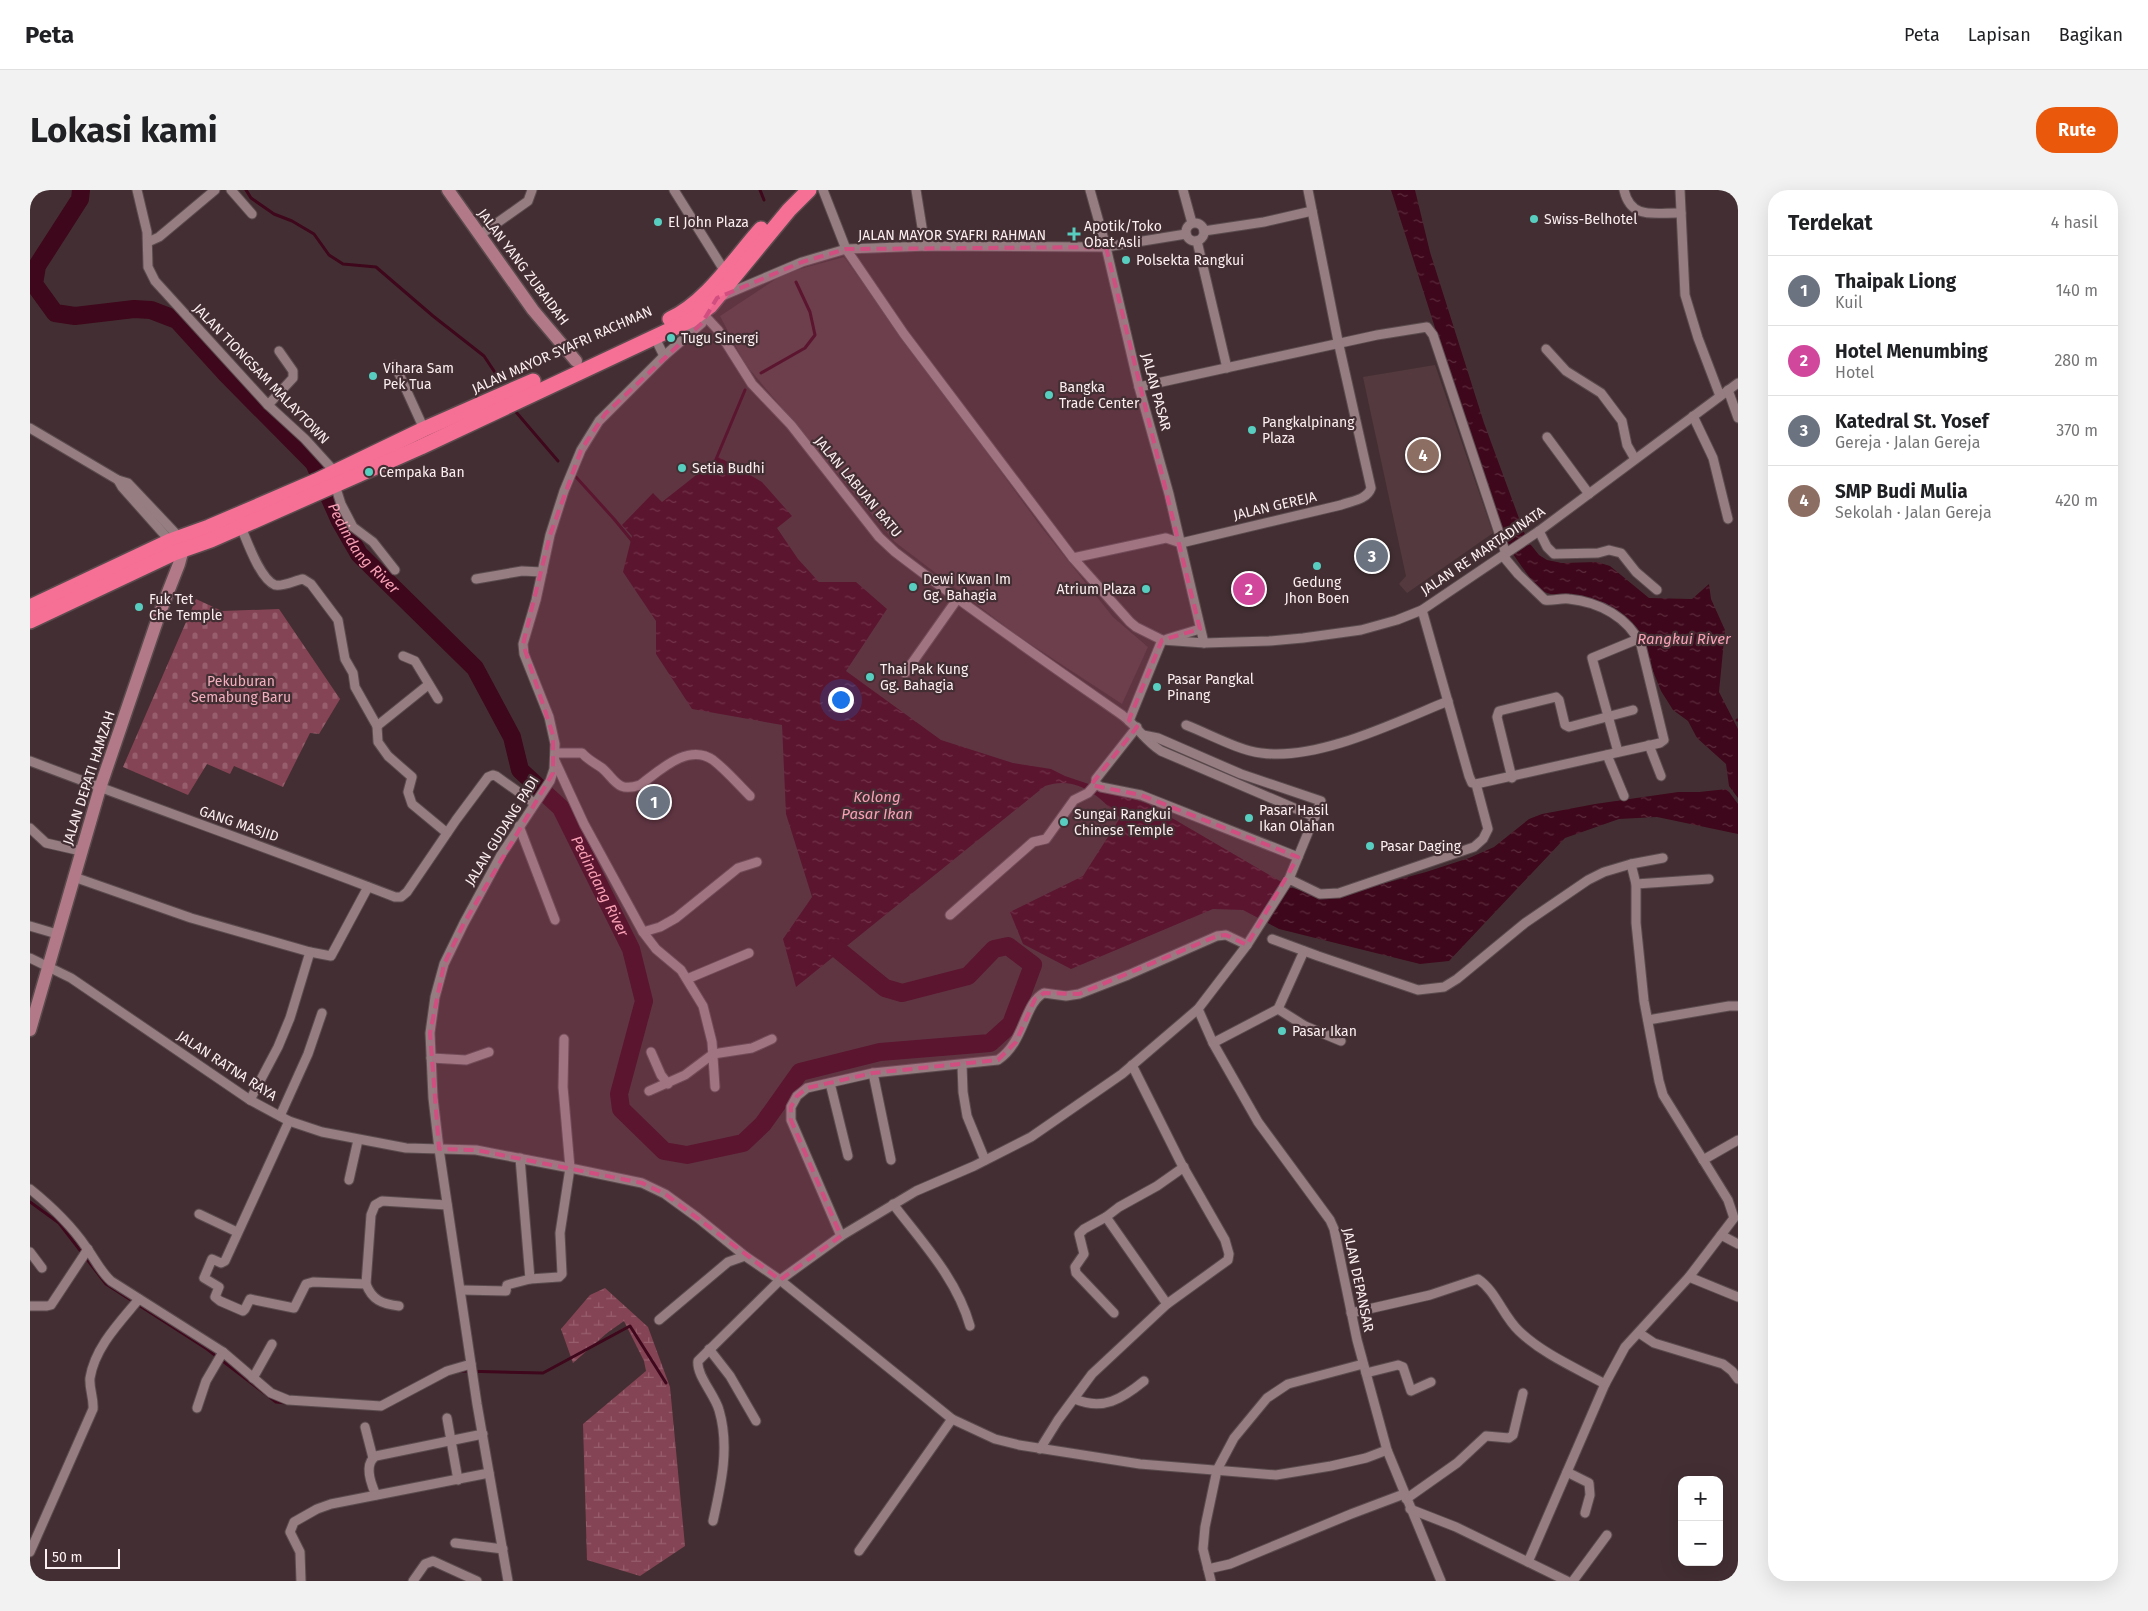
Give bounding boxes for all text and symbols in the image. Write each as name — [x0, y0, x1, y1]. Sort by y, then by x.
text: Peta — [25, 21, 74, 49]
text: Peta — [1904, 24, 1940, 46]
text: Lapisan — [1968, 24, 2031, 46]
text: Bagikan — [2059, 24, 2123, 46]
button: Rute — [2036, 107, 2118, 153]
text: Lokasi kami — [30, 109, 218, 151]
street label: JALAN YANG ZUBAIDAH — [474, 206, 572, 328]
text: Terdekat — [1788, 210, 1873, 236]
place label: Swiss-Belhotel — [1544, 211, 1637, 228]
marker: Swiss-Belhotel — [1528, 213, 1540, 225]
text: 4 hasil — [2051, 213, 2098, 232]
place label: El John Plaza — [668, 214, 749, 231]
marker: El John Plaza — [652, 216, 664, 228]
place label: Apotik/Toko Obat Asli — [1084, 218, 1162, 251]
street label: JALAN MAYOR SYAFRI RAHMAN — [858, 227, 1046, 244]
marker: Apotik/Toko Obat Asli — [1068, 228, 1080, 240]
place label: Polsekta Rangkui — [1136, 252, 1244, 269]
marker: Polsekta Rangkui — [1120, 254, 1132, 266]
text: Thaipak Liong — [1835, 270, 1956, 293]
text: 1 — [1800, 281, 1808, 300]
text: 140 m — [2056, 281, 2098, 300]
text: Kuil — [1835, 293, 1863, 312]
street label: JALAN TIONGSAM MALAYTOWN — [189, 300, 333, 448]
street label: JALAN MAYOR SYAFRI RACHMAN — [469, 302, 655, 398]
place label: Tugu Sinergi — [681, 330, 759, 347]
marker: Tugu Sinergi — [665, 332, 677, 344]
text: Hotel Menumbing — [1835, 340, 1988, 363]
street label: JALAN PASAR — [1137, 351, 1175, 433]
text: 2 — [1800, 351, 1808, 370]
text: 280 m — [2054, 351, 2098, 370]
place label: Vihara Sam Pek Tua — [383, 360, 454, 393]
text: Hotel — [1835, 363, 1874, 382]
marker: Vihara Sam Pek Tua — [367, 370, 379, 382]
place label: Bangka Trade Center — [1059, 379, 1140, 412]
marker: Bangka Trade Center — [1043, 389, 1055, 401]
text: Katedral St. Yosef — [1835, 410, 1988, 433]
place label: Pangkalpinang Plaza — [1262, 414, 1355, 447]
text: 3 — [1800, 421, 1808, 440]
text: 370 m — [2056, 421, 2098, 440]
marker: Pangkalpinang Plaza — [1246, 424, 1258, 436]
street label: JALAN LABUAN BATU — [811, 433, 905, 541]
text: Gereja · Jalan Gereja — [1835, 433, 1981, 452]
pin: 4 — [1407, 436, 1439, 474]
place label: Setia Budhi — [692, 460, 765, 477]
marker: Setia Budhi — [676, 462, 688, 474]
place label: Cempaka Ban — [379, 464, 465, 481]
marker: Cempaka Ban — [363, 466, 375, 478]
text: SMP Budi Mulia — [1835, 480, 1968, 503]
street label: JALAN GEREJA — [1232, 488, 1318, 524]
text: 4 — [1799, 491, 1809, 510]
text: 420 m — [2055, 491, 2098, 510]
water label: Pedindang River — [324, 500, 404, 599]
street label: JALAN RE MARTADINATA — [1418, 503, 1548, 599]
text: Sekolah · Jalan Gereja — [1835, 503, 1992, 522]
pin: 3 — [1356, 537, 1388, 575]
marker: Gedung Jhon Boen — [1311, 560, 1323, 572]
pin: 2 — [1233, 570, 1265, 608]
place label: Dewi Kwan Im Gg. Bahagia — [923, 571, 1011, 604]
place label: Gedung Jhon Boen — [1284, 574, 1350, 607]
marker: Dewi Kwan Im Gg. Bahagia — [907, 581, 919, 593]
place label: Atrium Plaza — [1057, 581, 1136, 598]
marker: Atrium Plaza — [1140, 583, 1152, 595]
place label: Fuk Tet Che Temple — [149, 591, 222, 624]
marker: Fuk Tet Che Temple — [133, 601, 145, 613]
water label: Rangkui River — [1637, 630, 1732, 648]
place label: Thai Pak Kung Gg. Bahagia — [880, 661, 969, 694]
marker: Thai Pak Kung Gg. Bahagia — [864, 671, 876, 683]
place label: Pasar Pangkal Pinang — [1167, 671, 1254, 704]
park label: Pekuburan Semabung Baru — [191, 673, 291, 706]
marker: Pasar Pangkal Pinang — [1151, 681, 1163, 693]
your location — [828, 687, 854, 713]
street label: JALAN DEPATI HAMZAH — [59, 709, 119, 847]
street label: JALAN GUDANG PADI — [461, 773, 543, 889]
pin: 1 — [638, 783, 670, 821]
water label: Kolong Pasar Ikan — [841, 788, 913, 823]
street label: GANG MASJID — [197, 802, 281, 846]
place label: Pasar Hasil Ikan Olahan — [1259, 802, 1335, 835]
place label: Sungai Rangkui Chinese Temple — [1074, 806, 1174, 839]
marker: Pasar Hasil Ikan Olahan — [1243, 812, 1255, 824]
marker: Sungai Rangkui Chinese Temple — [1058, 816, 1070, 828]
water label: Pedindang River — [567, 833, 633, 941]
place label: Pasar Daging — [1380, 838, 1462, 855]
marker: Pasar Daging — [1364, 840, 1376, 852]
place label: Pasar Ikan — [1292, 1023, 1357, 1040]
marker: Pasar Ikan — [1276, 1025, 1288, 1037]
street label: JALAN RATNA RAYA — [174, 1027, 280, 1105]
street label: JALAN DEPANSAR — [1339, 1226, 1377, 1334]
map controls — [1678, 1476, 1723, 1566]
button: + — [1678, 1476, 1723, 1521]
button: − — [1678, 1521, 1723, 1566]
scale bar — [45, 1546, 120, 1569]
text: 50 m — [52, 1549, 83, 1566]

